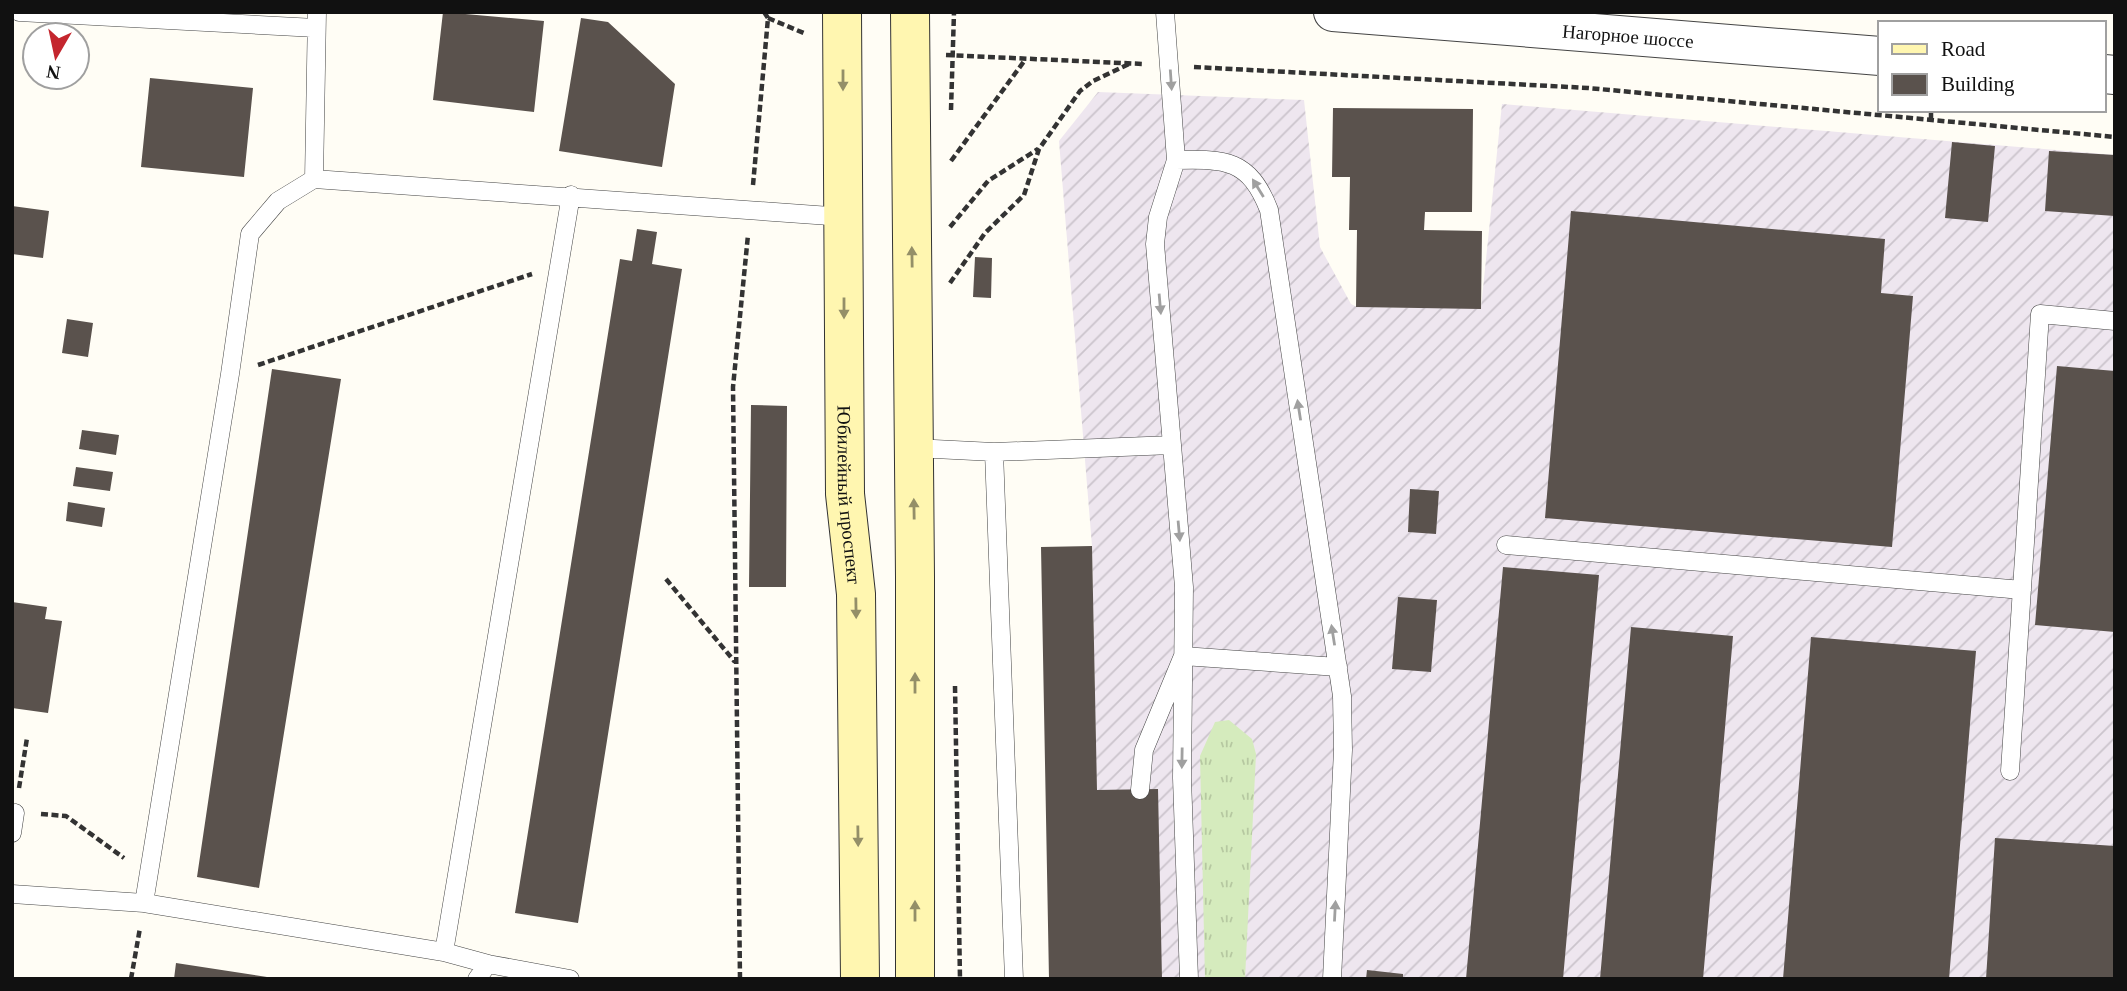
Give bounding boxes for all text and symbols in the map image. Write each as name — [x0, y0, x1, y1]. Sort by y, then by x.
street label: Нагорное шоссе — [1561, 20, 1695, 52]
north arrow — [21, 21, 91, 91]
legend — [1878, 21, 2106, 112]
text: Road — [1941, 37, 1986, 61]
text: N — [45, 61, 62, 84]
one-way arrow — [1166, 69, 1177, 91]
one-way arrow — [837, 70, 849, 92]
text: Building — [1941, 72, 2015, 96]
one-way arrow — [1251, 178, 1264, 198]
one-way arrow — [906, 246, 918, 268]
one-way arrow — [1155, 294, 1166, 316]
one-way arrow — [838, 297, 850, 319]
one-way arrow — [1293, 399, 1304, 421]
street label: Юбилейный проспект — [833, 405, 865, 586]
one-way arrow — [909, 498, 920, 520]
one-way arrow — [1174, 520, 1185, 542]
one-way arrow — [850, 598, 862, 620]
one-way arrow — [1327, 624, 1338, 646]
one-way arrow — [909, 672, 921, 694]
one-way arrow — [1176, 748, 1188, 770]
one-way arrow — [852, 825, 864, 847]
one-way arrow — [909, 899, 921, 921]
one-way arrow — [1330, 899, 1341, 921]

